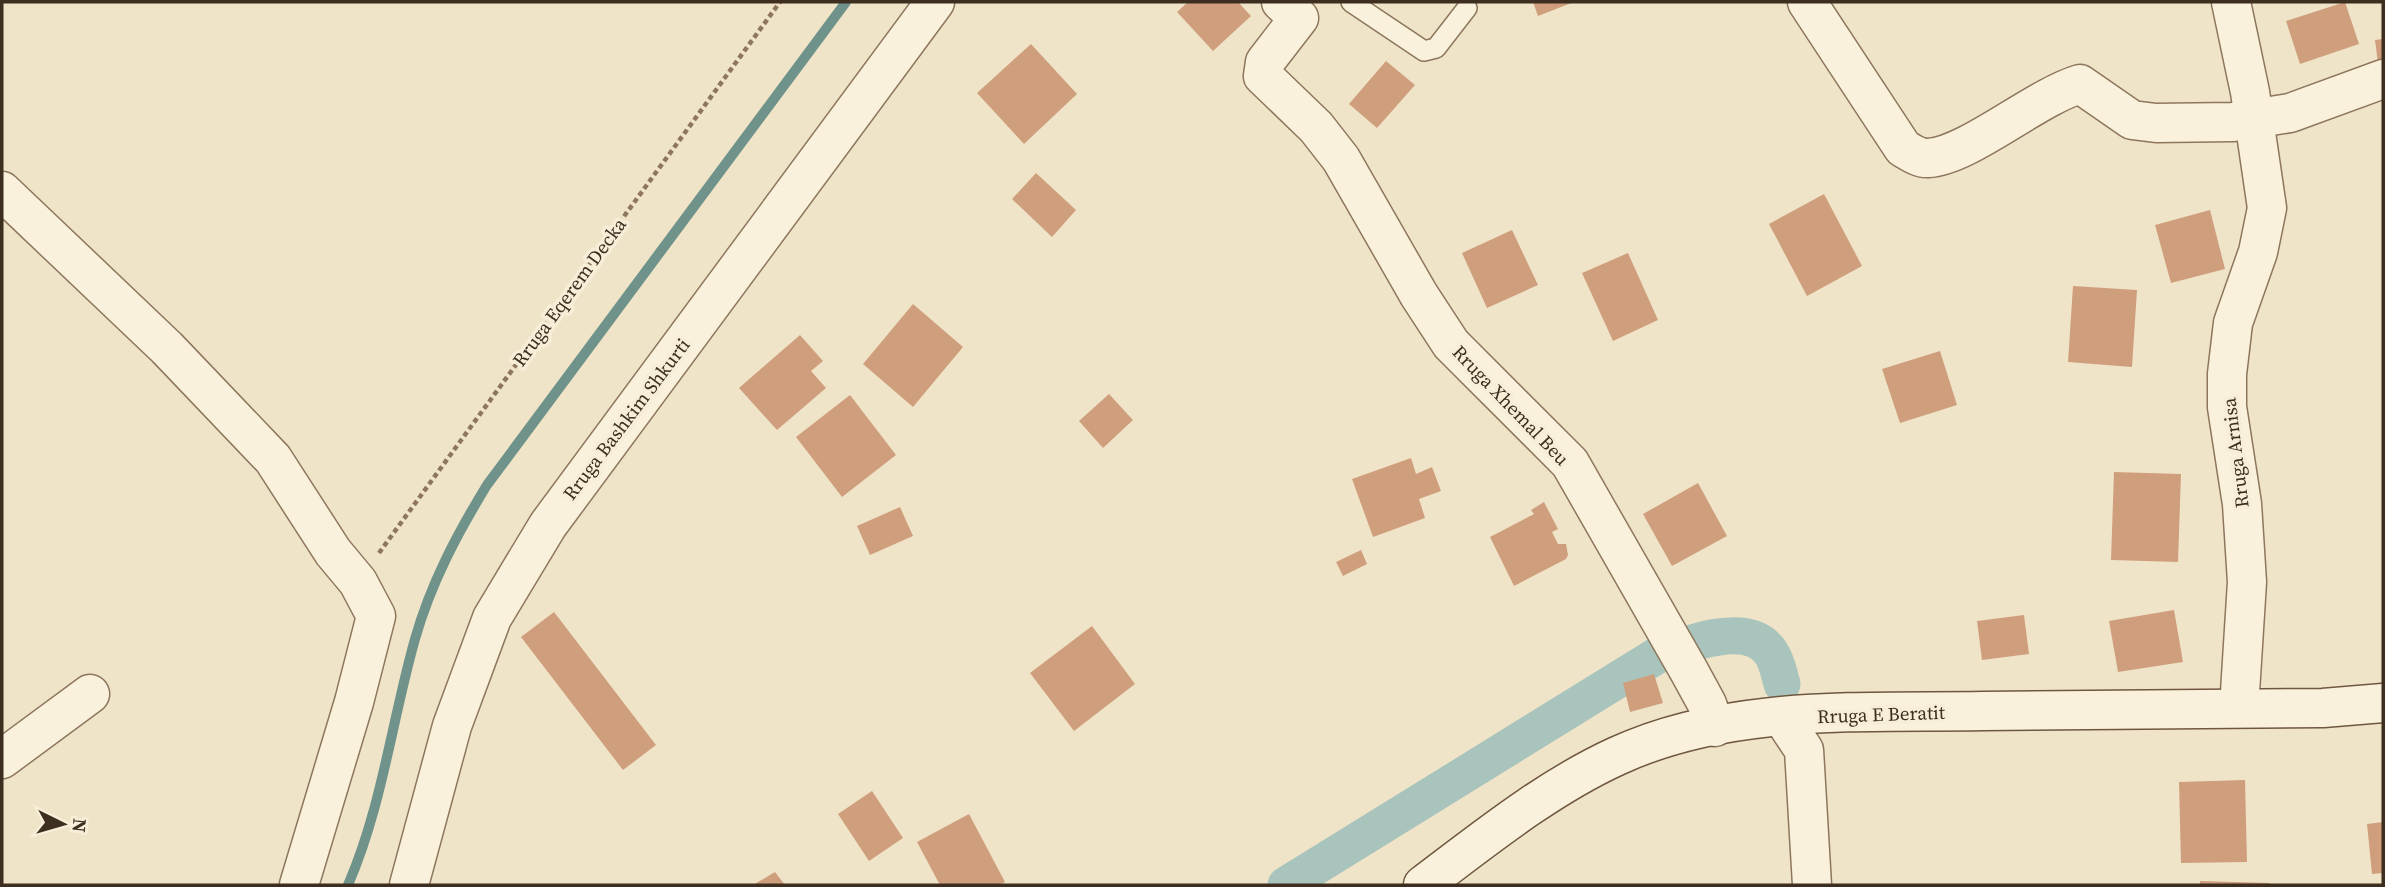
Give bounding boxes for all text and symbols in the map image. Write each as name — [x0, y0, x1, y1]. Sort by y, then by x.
street label: Rruga Eqerem Decka — [506, 212, 632, 372]
street label: Rruga Bashkim Shkurti — [557, 333, 696, 505]
street label: Rruga Xhemal Beu — [1447, 339, 1575, 471]
street label: Rruga Arnisa — [2215, 396, 2255, 509]
street label: Rruga E Beratit — [1817, 699, 1946, 729]
north arrow — [28, 789, 98, 859]
text: N — [66, 817, 93, 834]

